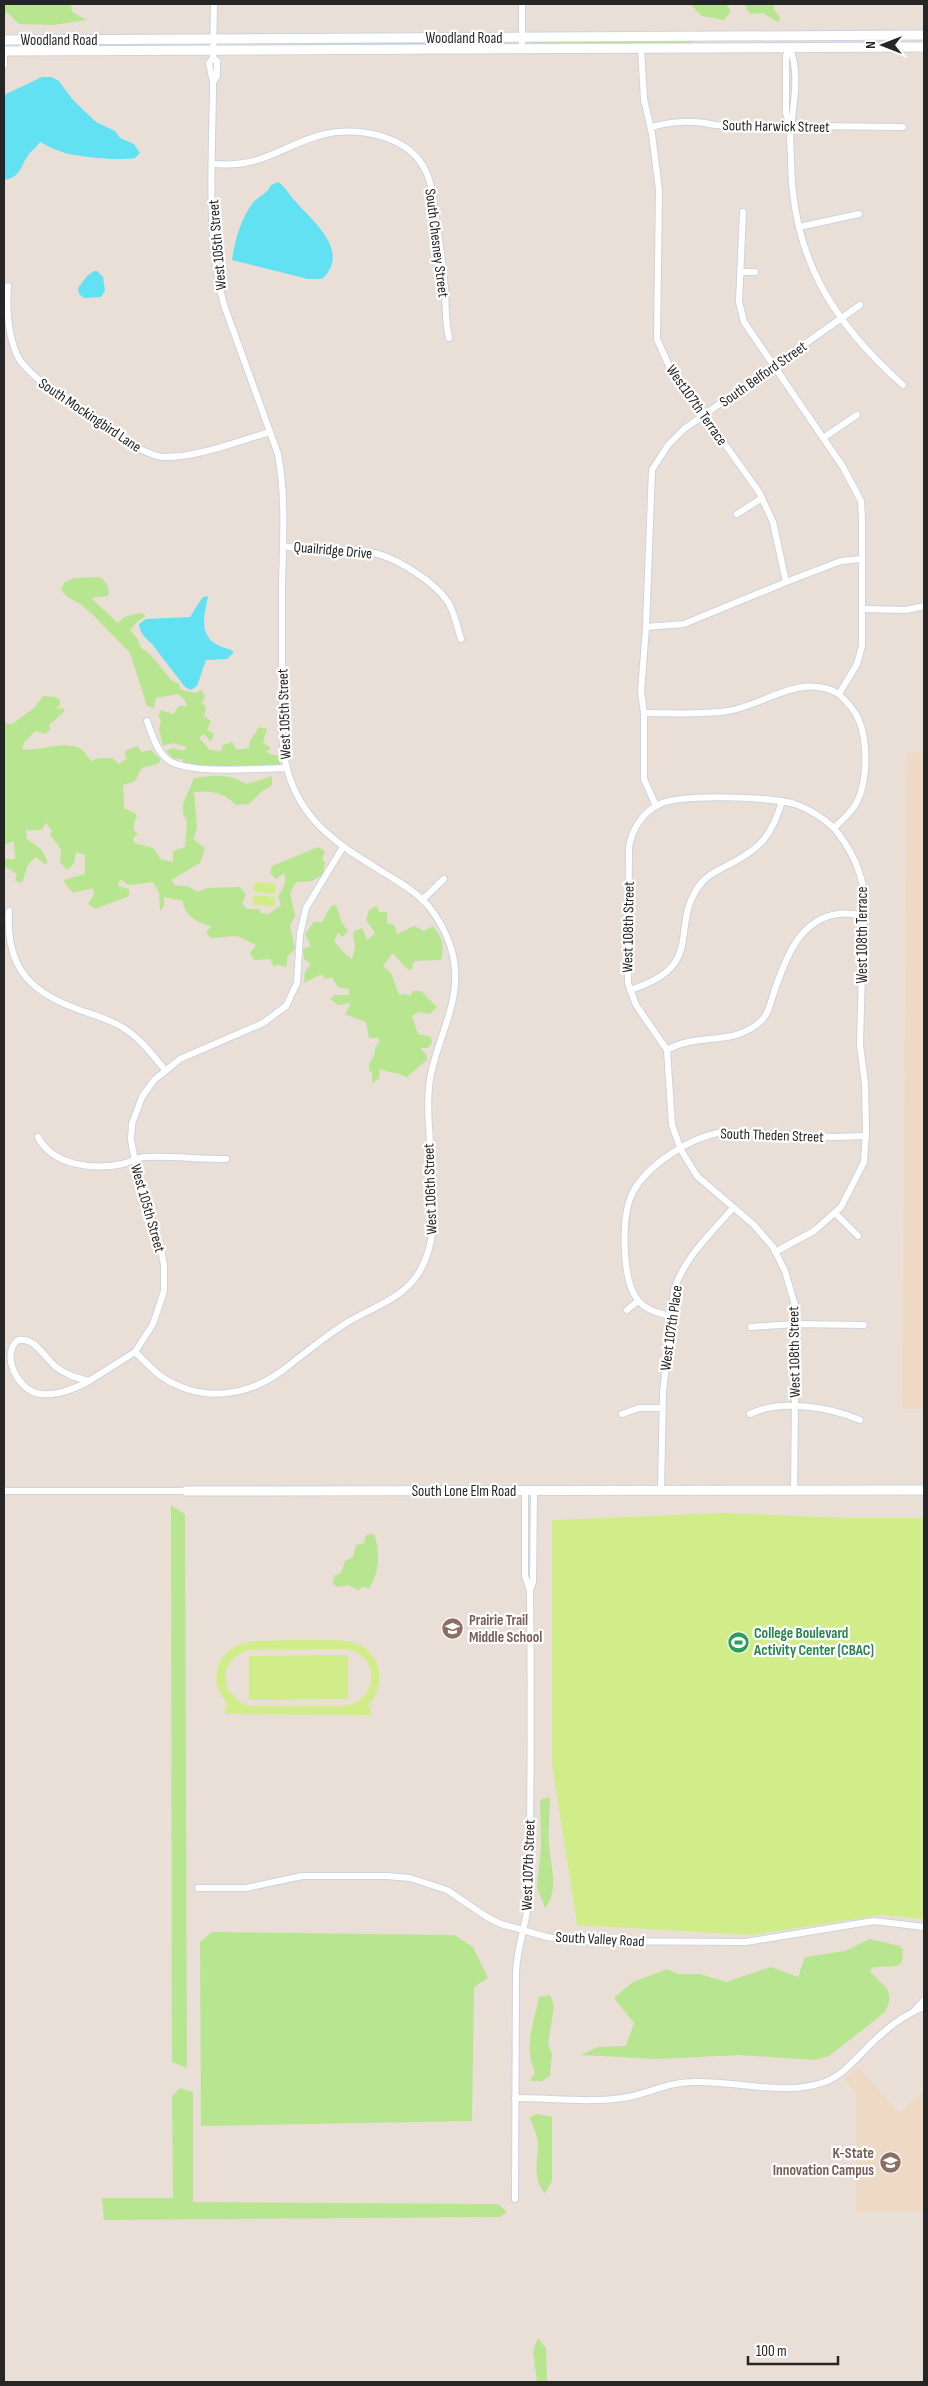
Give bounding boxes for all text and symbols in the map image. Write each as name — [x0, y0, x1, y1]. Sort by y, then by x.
north arrow — [858, 20, 908, 70]
street label: Woodland Road — [426, 29, 502, 48]
street label: Woodland Road — [21, 31, 97, 50]
text: N — [862, 41, 879, 49]
street label: South Harwick Street — [722, 116, 830, 137]
street label: South Chesney Street — [420, 188, 453, 299]
street label: West 105th Street — [204, 198, 231, 291]
street label: South Belford Street — [716, 337, 811, 412]
street label: West107th Terrace — [662, 361, 731, 449]
street label: South Mockingbird Lane — [35, 374, 145, 457]
street label: Quailridge Drive — [293, 538, 373, 563]
street label: West 105th Street — [273, 668, 296, 760]
street label: West 108th Street — [618, 881, 639, 973]
street label: West 108th Terrace — [853, 886, 872, 984]
street label: South Theden Street — [720, 1124, 824, 1147]
street label: West 106th Street — [419, 1143, 442, 1235]
street label: West 105th Street — [126, 1162, 169, 1255]
street label: West 107th Place — [656, 1284, 687, 1372]
street label: West 108th Street — [784, 1306, 805, 1398]
street label: South Lone Elm Road — [412, 1482, 516, 1501]
place label: Prairie Trail Middle School — [469, 1611, 542, 1647]
school or university icon: Prairie Trail Middle School — [441, 1617, 465, 1641]
place label: College Boulevard Activity Center (CBAC) — [753, 1624, 874, 1660]
sports icon: College Boulevard Activity Center (CBAC) — [726, 1630, 750, 1654]
street label: West 107th Street — [517, 1819, 540, 1911]
street label: South Valley Road — [555, 1928, 645, 1951]
place label: K-State Innovation Campus — [773, 2144, 874, 2180]
school or university icon: K-State Innovation Campus — [878, 2150, 902, 2174]
scale bar — [748, 2334, 838, 2366]
text: 100 m — [756, 2342, 787, 2361]

